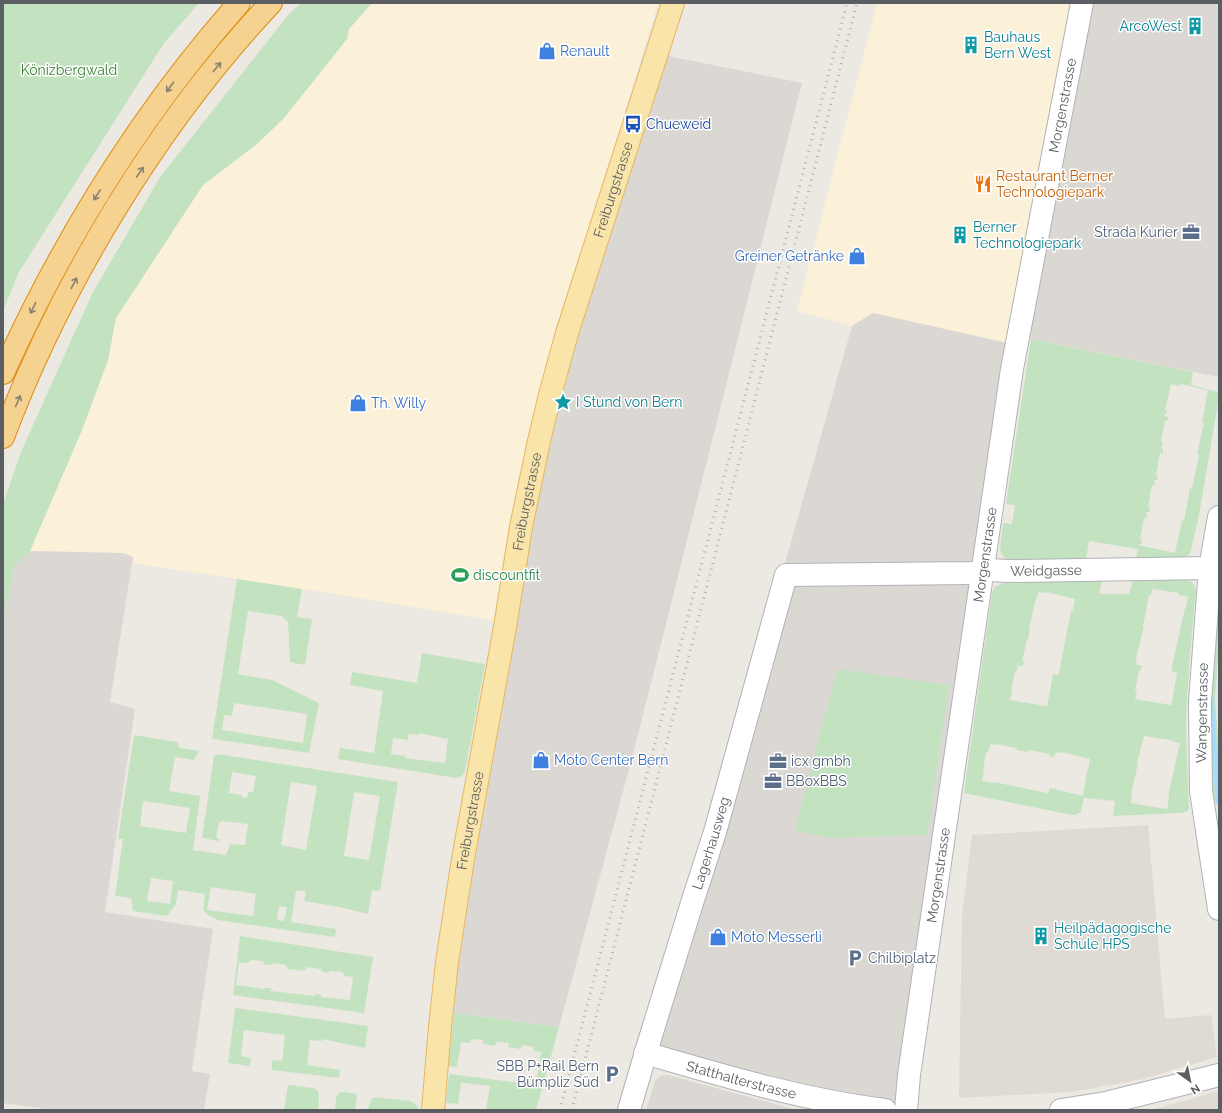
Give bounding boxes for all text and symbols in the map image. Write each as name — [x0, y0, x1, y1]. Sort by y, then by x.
building icon: ArcoWest — [1185, 16, 1205, 36]
place label: ArcoWest — [1119, 18, 1182, 34]
place label: Bauhaus Bern West — [984, 29, 1051, 61]
building icon: Bauhaus Bern West — [961, 35, 981, 55]
shop icon: Renault — [537, 41, 557, 61]
place label: Renault — [560, 43, 610, 59]
street label: Morgenstrasse — [1046, 57, 1079, 154]
one-way arrow — [212, 61, 221, 72]
park label: Könizbergwald — [21, 62, 117, 78]
one-way arrow — [166, 82, 174, 93]
bus stop icon: Chueweid — [623, 114, 643, 134]
place label: Chueweid — [646, 116, 711, 132]
street label: Freiburgstrasse — [590, 140, 636, 240]
one-way arrow — [136, 167, 144, 178]
place label: Restaurant Berner Technologiepark — [996, 168, 1113, 200]
restaurant icon: Restaurant Berner Technologiepark — [973, 174, 993, 194]
one-way arrow — [92, 189, 100, 201]
place label: Berner Technologiepark — [973, 219, 1082, 251]
office icon: Strada Kurier — [1181, 222, 1201, 242]
place label: Strada Kurier — [1094, 224, 1178, 240]
building icon: Berner Technologiepark — [950, 225, 970, 245]
shop icon: Greiner Getränke — [847, 246, 867, 266]
place label: Greiner Getränke — [735, 248, 844, 264]
one-way arrow — [70, 278, 78, 290]
one-way arrow — [29, 302, 36, 314]
place icon: I Stund von Bern — [553, 392, 573, 412]
shop icon: Th. Willy — [348, 393, 368, 413]
place label: I Stund von Bern — [576, 394, 682, 410]
one-way arrow — [14, 395, 22, 407]
place label: Th. Willy — [371, 395, 427, 411]
street label: Freiburgstrasse — [509, 451, 544, 552]
street label: Morgenstrasse — [970, 506, 1000, 603]
street label: Weidgasse — [1010, 562, 1082, 579]
sports icon: discountfit — [450, 565, 470, 585]
place label: discountfit — [473, 567, 541, 583]
street label: Wangenstrasse — [1193, 663, 1211, 763]
shop icon: Moto Center Bern — [531, 750, 551, 770]
office icon: icx gmbh — [768, 751, 788, 771]
place label: Moto Center Bern — [554, 752, 668, 768]
place label: icx gmbh — [791, 753, 851, 769]
street label: Freiburgstrasse — [453, 770, 487, 871]
office icon: BBoxBBS — [763, 771, 783, 791]
place label: BBoxBBS — [786, 773, 847, 789]
street label: Lagerhausweg — [689, 795, 732, 892]
street label: Morgenstrasse — [923, 827, 953, 924]
place label: Heilpädagogische Schule HPS — [1054, 920, 1171, 952]
building icon: Heilpädagogische Schule HPS — [1031, 926, 1051, 946]
shop icon: Moto Messerli — [708, 927, 728, 947]
place label: Moto Messerli — [731, 929, 822, 945]
parking icon: Chilbiplatz — [845, 948, 865, 968]
place label: Chilbiplatz — [868, 950, 936, 966]
street label: Statthalterstrasse — [684, 1057, 798, 1102]
place label: SBB P+Rail Bern Bümpliz Süd — [496, 1058, 599, 1090]
north arrow — [1170, 1061, 1210, 1101]
parking icon: SBB P+Rail Bern Bümpliz Süd — [602, 1064, 622, 1084]
text: N — [1188, 1081, 1202, 1097]

